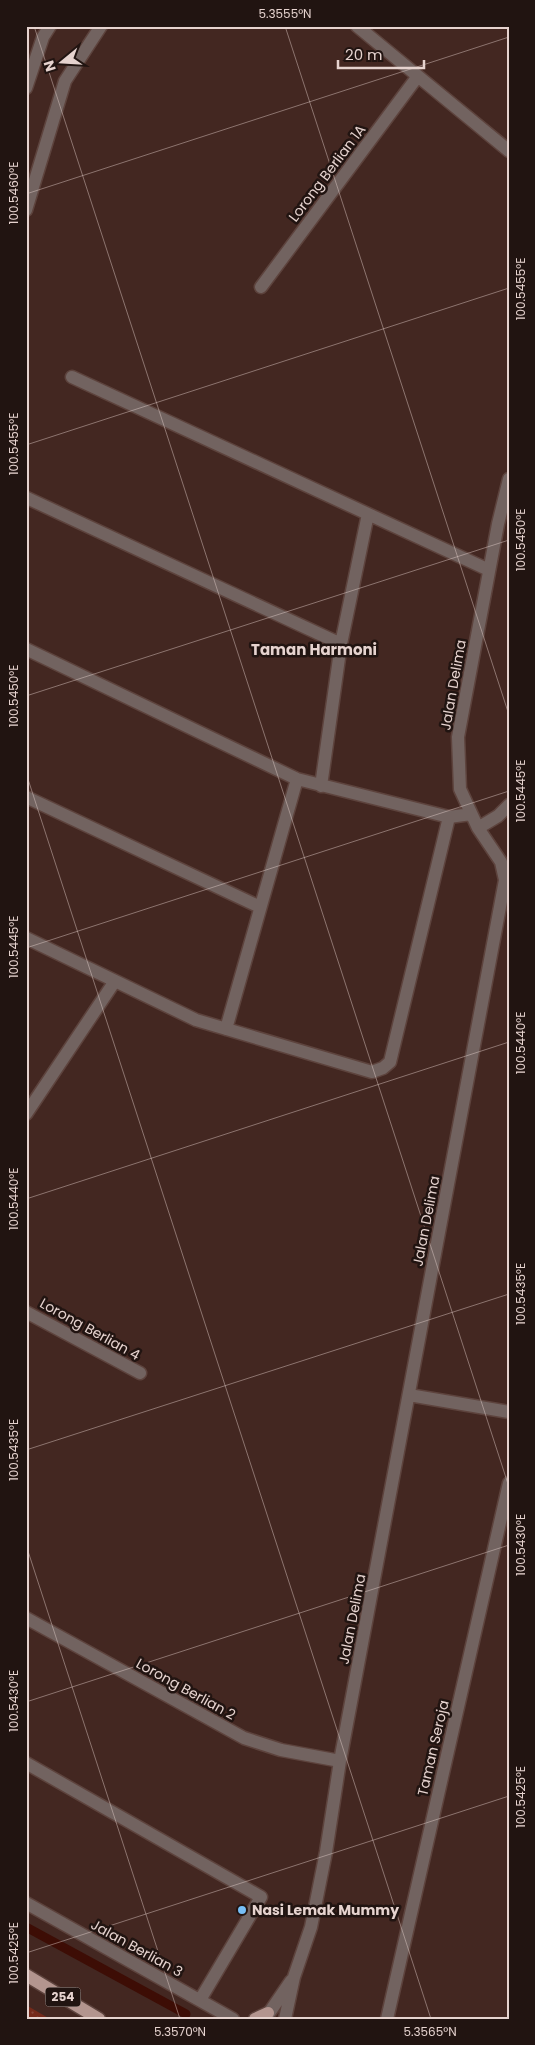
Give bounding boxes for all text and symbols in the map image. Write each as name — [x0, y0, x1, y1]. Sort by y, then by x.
text: 5.3555°N — [258, 5, 312, 22]
north arrow — [38, 38, 88, 88]
scale bar — [338, 38, 424, 70]
text: 20 m — [345, 44, 383, 65]
text: N — [38, 58, 61, 74]
street label: Lorong Berlian 1A — [284, 120, 370, 226]
text: 100.5460°E — [5, 162, 22, 224]
text: 100.5455°E — [512, 258, 529, 320]
text: 100.5455°E — [5, 413, 22, 475]
text: 100.5450°E — [512, 509, 529, 571]
street label: Jalan Delima — [435, 638, 471, 732]
district label: Taman Harmoni — [251, 639, 377, 660]
text: 100.5450°E — [5, 665, 22, 727]
text: 100.5445°E — [512, 760, 529, 822]
text: 100.5445°E — [5, 916, 22, 978]
text: 100.5440°E — [512, 1012, 529, 1074]
text: 100.5440°E — [5, 1168, 22, 1230]
street label: Jalan Delima — [407, 1174, 445, 1268]
text: 100.5435°E — [512, 1263, 529, 1325]
street label: Lorong Berlian 4 — [36, 1293, 144, 1365]
text: 100.5435°E — [5, 1419, 22, 1481]
text: 100.5430°E — [512, 1514, 529, 1576]
street label: Jalan Delima — [333, 1572, 371, 1666]
street label: Lorong Berlian 2 — [133, 1653, 239, 1725]
text: 100.5430°E — [5, 1670, 22, 1732]
street label: Taman Seroja — [412, 1698, 454, 1798]
text: 100.5425°E — [512, 1766, 529, 1828]
place label: Nasi Lemak Mummy — [252, 1900, 399, 1920]
marker: Nasi Lemak Mummy — [236, 1904, 248, 1916]
street label: Jalan Berlian 3 — [87, 1914, 187, 1982]
text: 100.5425°E — [5, 1922, 22, 1984]
road number: 254 — [46, 1988, 80, 2006]
text: 5.3570°N — [154, 2023, 206, 2040]
text: 5.3565°N — [403, 2023, 457, 2040]

